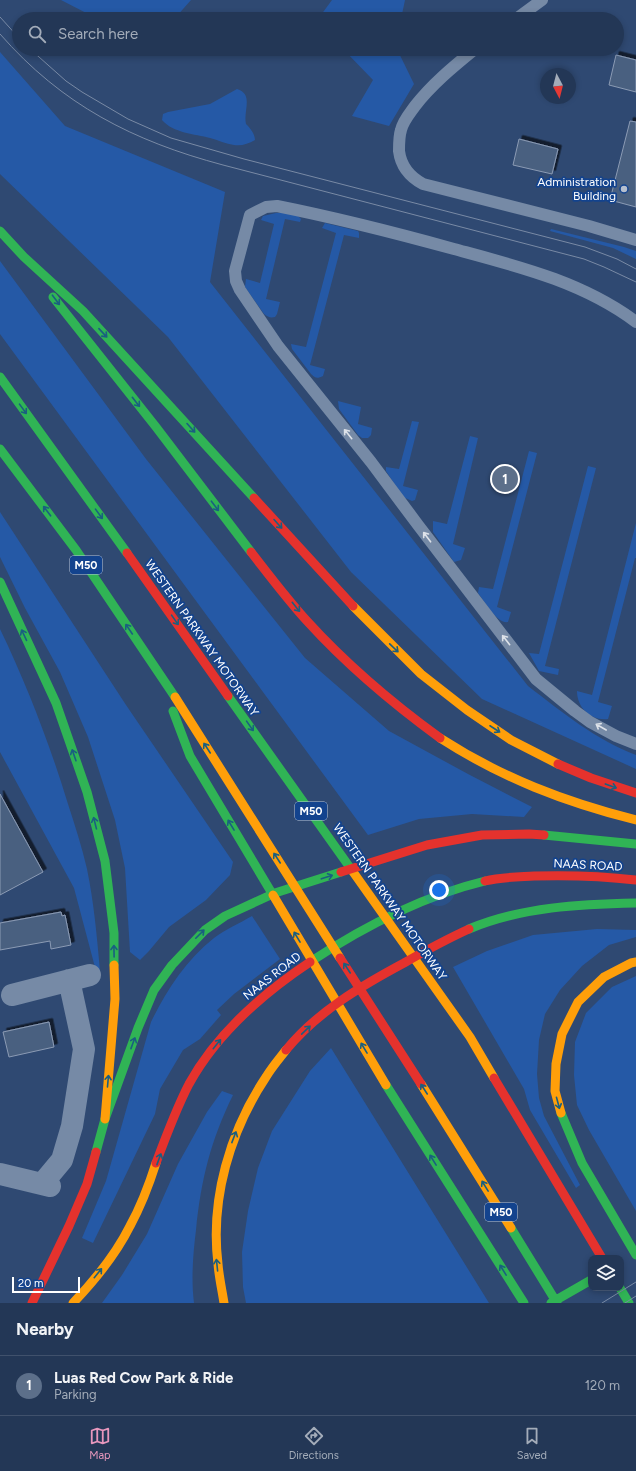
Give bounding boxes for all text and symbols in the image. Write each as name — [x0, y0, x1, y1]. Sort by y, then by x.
search box — [12, 12, 624, 56]
icon: search — [26, 23, 48, 45]
text: Search here — [58, 25, 138, 43]
north arrow — [540, 68, 576, 104]
place label: Administration Building — [537, 175, 616, 203]
marker: Administration Building — [619, 184, 629, 194]
one-way arrow — [51, 294, 60, 305]
one-way arrow — [98, 327, 107, 337]
one-way arrow — [131, 397, 140, 408]
one-way arrow — [19, 403, 27, 414]
one-way arrow — [186, 423, 196, 433]
one-way arrow — [344, 428, 353, 439]
pin: 1 — [492, 464, 518, 494]
one-way arrow — [210, 500, 219, 511]
one-way arrow — [43, 506, 51, 517]
one-way arrow — [95, 508, 104, 519]
one-way arrow — [274, 519, 283, 530]
one-way arrow — [422, 532, 431, 543]
road number: M50 — [70, 556, 102, 574]
street label: WESTERN PARKWAY MOTORWAY — [142, 557, 262, 720]
one-way arrow — [291, 602, 300, 613]
one-way arrow — [171, 614, 179, 625]
one-way arrow — [125, 624, 133, 635]
one-way arrow — [20, 629, 27, 641]
one-way arrow — [502, 635, 510, 646]
one-way arrow — [389, 643, 399, 652]
one-way arrow — [246, 720, 254, 731]
one-way arrow — [595, 723, 607, 731]
one-way arrow — [489, 725, 500, 733]
one-way arrow — [203, 742, 211, 754]
one-way arrow — [69, 749, 77, 761]
one-way arrow — [605, 782, 617, 790]
road number: M50 — [295, 802, 327, 820]
one-way arrow — [90, 816, 98, 829]
one-way arrow — [227, 820, 235, 831]
street label: WESTERN PARKWAY MOTORWAY — [330, 821, 450, 984]
one-way arrow — [273, 853, 281, 864]
street label: NAAS ROAD — [553, 856, 623, 874]
one-way arrow — [320, 873, 333, 880]
your location — [429, 880, 449, 900]
one-way arrow — [195, 929, 205, 939]
one-way arrow — [293, 931, 301, 943]
one-way arrow — [110, 945, 118, 958]
street label: NAAS ROAD — [240, 949, 304, 1003]
one-way arrow — [343, 962, 351, 973]
one-way arrow — [301, 1025, 311, 1035]
one-way arrow — [129, 1038, 137, 1050]
one-way arrow — [212, 1038, 221, 1049]
one-way arrow — [359, 1042, 367, 1054]
one-way arrow — [105, 1075, 112, 1088]
one-way arrow — [420, 1083, 428, 1095]
one-way arrow — [555, 1096, 562, 1109]
one-way arrow — [230, 1131, 238, 1143]
one-way arrow — [155, 1153, 163, 1165]
one-way arrow — [429, 1154, 437, 1166]
one-way arrow — [481, 1181, 490, 1192]
road number: M50 — [485, 1203, 517, 1221]
map controls — [588, 1255, 624, 1291]
button: layers — [588, 1255, 624, 1291]
one-way arrow — [214, 1259, 221, 1272]
one-way arrow — [499, 1265, 507, 1276]
one-way arrow — [94, 1268, 103, 1278]
scale bar — [12, 1275, 80, 1294]
text: 20 m — [18, 1277, 43, 1290]
text: Nearby — [16, 1319, 74, 1339]
text: Luas Red Cow Park & Ride — [54, 1369, 233, 1387]
text: 1 — [26, 1378, 32, 1393]
text: 120 m — [585, 1378, 620, 1393]
text: Parking — [54, 1387, 97, 1402]
tab: Map — [89, 1425, 111, 1462]
tab: Directions — [289, 1425, 339, 1462]
tab: Saved — [517, 1425, 547, 1462]

